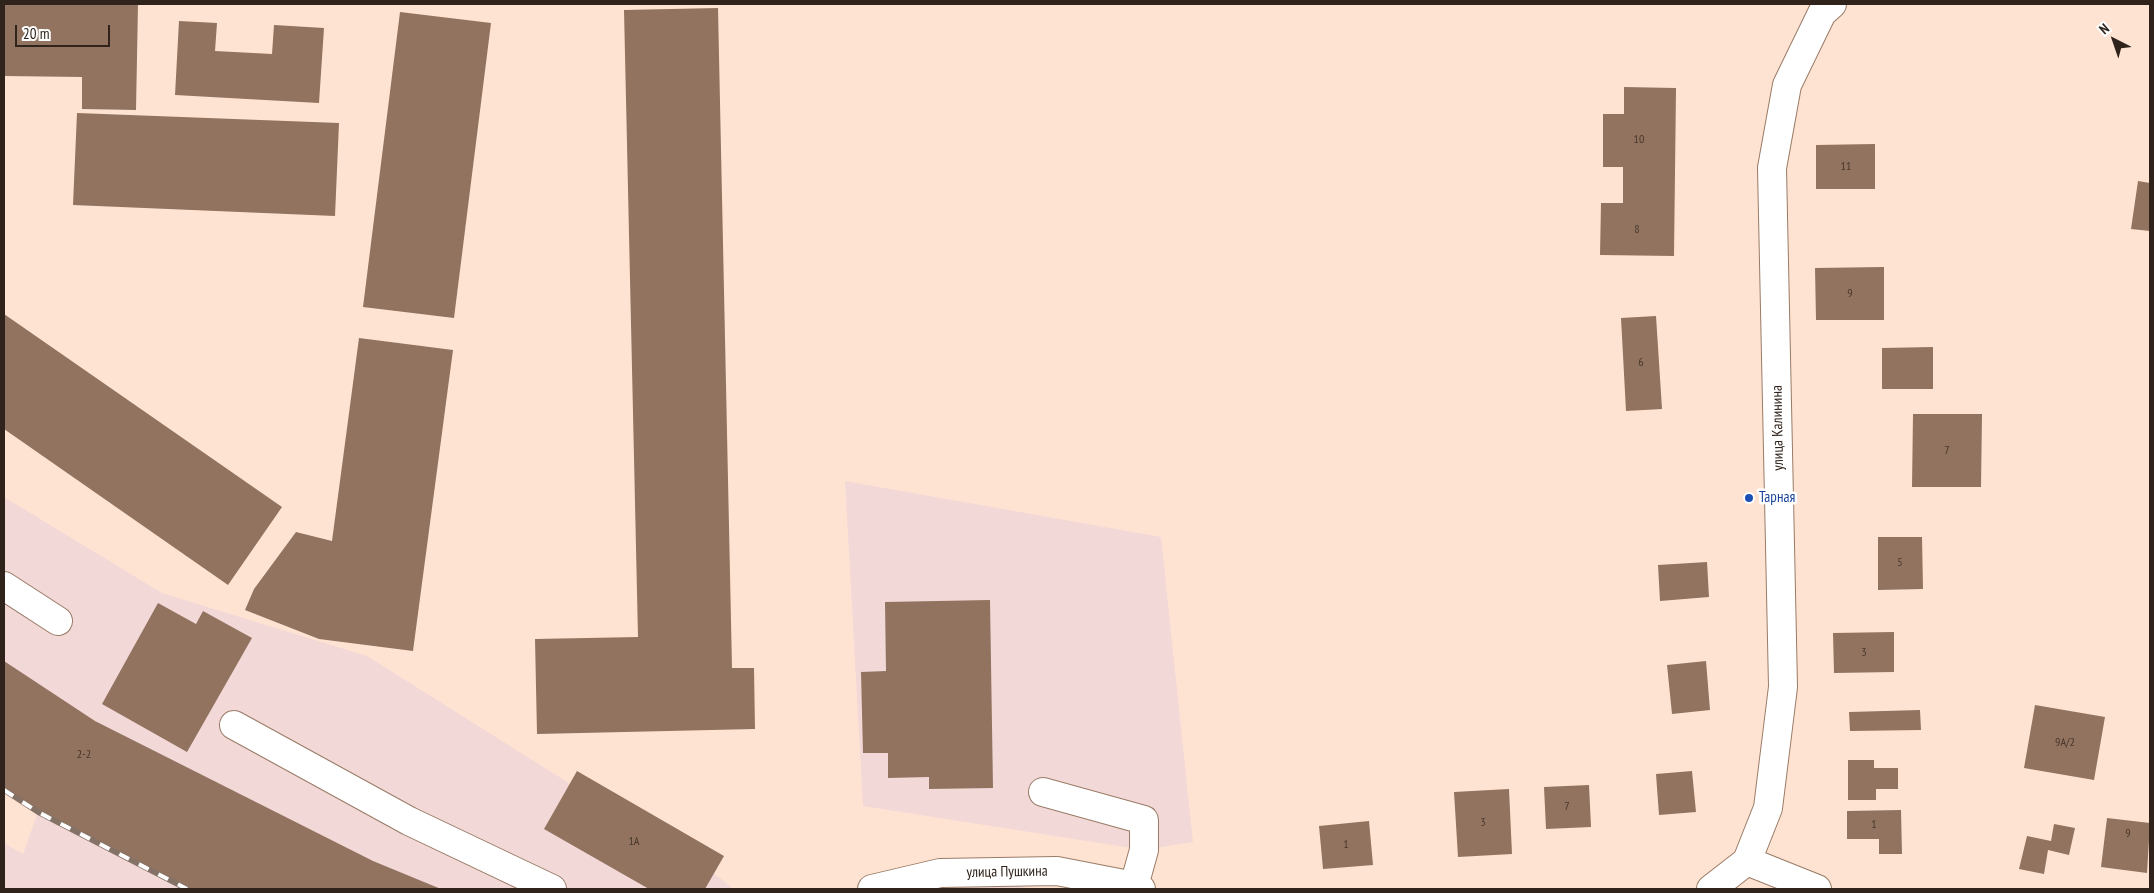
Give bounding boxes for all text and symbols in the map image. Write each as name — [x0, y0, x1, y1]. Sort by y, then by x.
scale bar — [18, 15, 112, 47]
north arrow — [2089, 15, 2139, 65]
text: N — [2095, 19, 2113, 38]
text: 20 m — [23, 24, 49, 43]
house number: 10 — [1634, 133, 1644, 147]
house number: 11 — [1841, 160, 1851, 174]
house number: 8 — [1634, 223, 1640, 237]
house number: 9 — [1847, 287, 1853, 301]
house number: 6 — [1638, 356, 1644, 370]
street label: улица Калинина — [1768, 385, 1788, 471]
house number: 7 — [1944, 444, 1950, 458]
place label: Тарная — [1759, 489, 1795, 507]
marker: Тарная — [1743, 492, 1755, 504]
house number: 5 — [1897, 556, 1903, 570]
house number: 3 — [1861, 646, 1867, 660]
house number: 9А/2 — [2055, 736, 2075, 750]
house number: 2-2 — [77, 748, 91, 762]
house number: 7 — [1564, 800, 1570, 814]
house number: 3 — [1480, 816, 1486, 830]
house number: 1 — [1871, 818, 1877, 832]
house number: 9 — [2125, 827, 2131, 841]
house number: 1А — [628, 835, 640, 849]
house number: 1 — [1343, 838, 1349, 852]
street label: улица Пушкина — [966, 862, 1048, 882]

